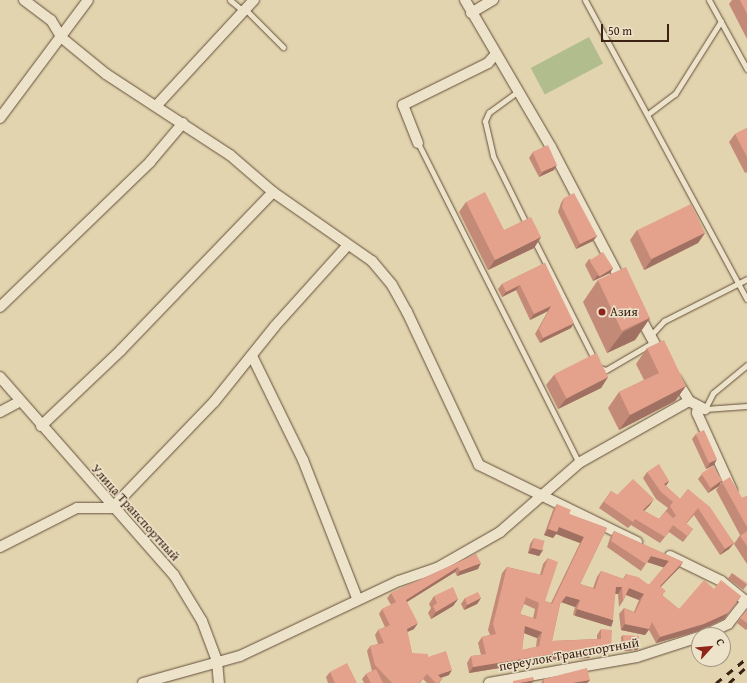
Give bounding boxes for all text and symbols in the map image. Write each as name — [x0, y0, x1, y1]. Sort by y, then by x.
scale bar — [603, 16, 671, 42]
text: 50 m — [608, 22, 632, 39]
place label: Азия — [610, 304, 638, 320]
marker: Азия — [597, 307, 607, 317]
street label: Улица Транспортный — [87, 461, 183, 565]
north arrow — [691, 627, 731, 667]
street label: переулок Транспортный — [498, 635, 640, 675]
text: С — [712, 636, 729, 648]

